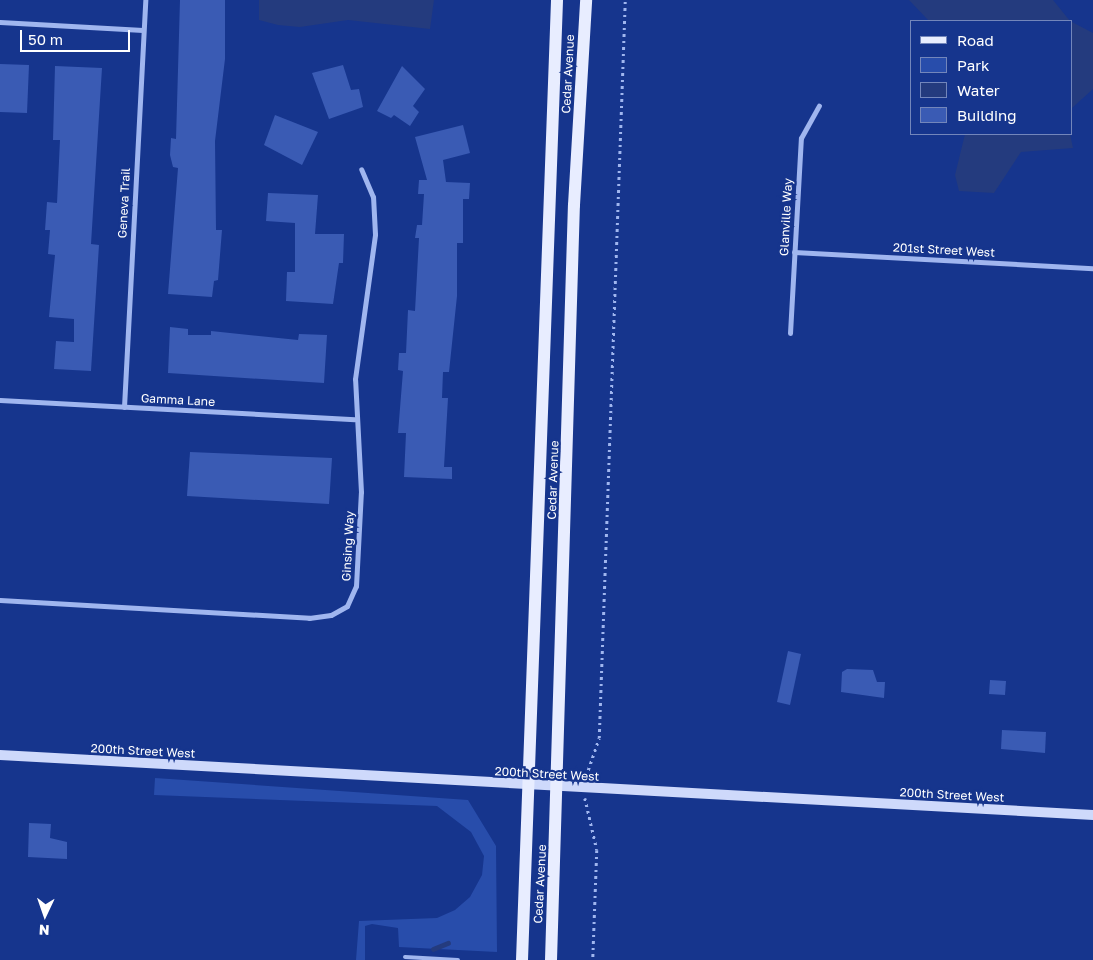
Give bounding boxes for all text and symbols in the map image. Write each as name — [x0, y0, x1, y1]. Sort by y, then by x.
scale bar — [22, 20, 132, 52]
legend — [910, 20, 1073, 135]
text: 50 m — [28, 30, 63, 48]
text: Road — [957, 31, 994, 49]
street label: Cedar Avenue — [559, 34, 577, 114]
text: Park — [957, 56, 989, 74]
text: Water — [957, 81, 1000, 99]
text: Building — [957, 106, 1017, 124]
street label: Geneva Trail — [115, 167, 133, 239]
street label: Glanville Way — [777, 178, 795, 256]
street label: 201st Street West — [893, 240, 995, 260]
street label: Gamma Lane — [141, 391, 215, 409]
street label: Cedar Avenue — [544, 440, 562, 520]
street label: Ginsing Way — [339, 510, 357, 582]
street label: 200th Street West — [90, 741, 196, 761]
street label: 200th Street West — [494, 764, 600, 784]
street label: 200th Street West — [899, 785, 1005, 805]
street label: Cedar Avenue — [531, 844, 549, 924]
north arrow — [20, 890, 70, 940]
text: N — [38, 922, 50, 939]

